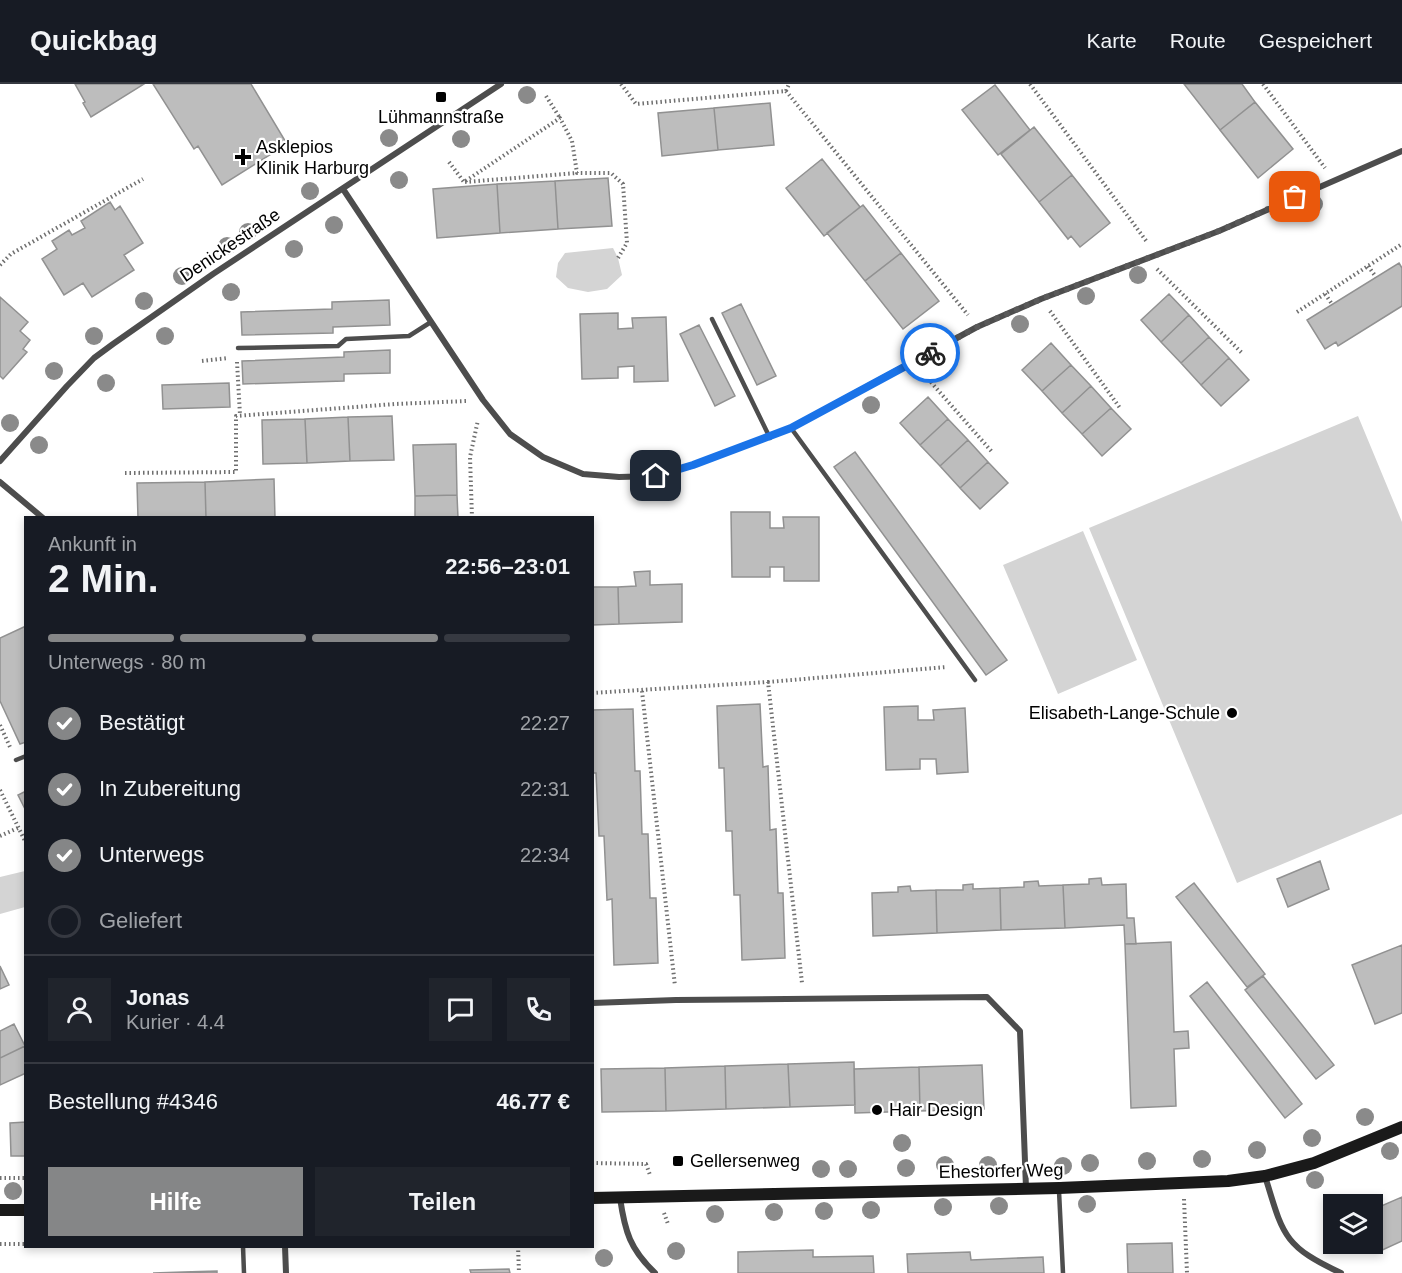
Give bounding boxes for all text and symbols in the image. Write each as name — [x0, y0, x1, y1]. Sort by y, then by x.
text: Quickbag — [30, 25, 158, 56]
text: Karte — [1087, 29, 1137, 52]
text: Route — [1170, 29, 1226, 52]
text: Gespeichert — [1259, 29, 1372, 52]
marker: Lühmannstraße — [434, 90, 448, 104]
place label: Lühmannstraße — [378, 107, 504, 127]
place label: Asklepios Klinik Harburg — [256, 137, 369, 178]
marker: Asklepios Klinik Harburg — [234, 148, 252, 166]
pin — [1269, 171, 1320, 222]
icon: bag — [1278, 180, 1311, 213]
street label: Denickestraße — [176, 204, 284, 286]
courier — [900, 323, 960, 383]
icon: bike — [914, 337, 947, 370]
pin — [630, 450, 681, 501]
icon: home — [639, 459, 672, 492]
text: Ankunft in — [48, 533, 137, 555]
text: 22:56–23:01 — [445, 554, 570, 579]
text: 2 Min. — [48, 557, 159, 600]
text: Unterwegs · 80 m — [48, 651, 206, 673]
place label: Elisabeth-Lange-Schule — [1029, 703, 1220, 723]
marker: Elisabeth-Lange-Schule — [1225, 706, 1239, 720]
icon: check — [48, 707, 81, 740]
text: Bestätigt — [99, 710, 185, 735]
text: 22:27 — [520, 712, 570, 734]
icon: check — [48, 773, 81, 806]
text: In Zubereitung — [99, 776, 241, 801]
text: 22:31 — [520, 778, 570, 800]
icon: check — [48, 839, 81, 872]
text: Unterwegs — [99, 842, 204, 867]
text: 22:34 — [520, 844, 570, 866]
text: Geliefert — [99, 908, 182, 933]
button: person — [48, 978, 111, 1041]
button: chat — [429, 978, 492, 1041]
button: phone — [507, 978, 570, 1041]
text: Jonas — [126, 985, 190, 1010]
text: Kurier · 4.4 — [126, 1011, 225, 1033]
text: Bestellung #4346 — [48, 1089, 218, 1114]
text: 46.77 € — [497, 1089, 570, 1114]
place label: Hair Design — [889, 1100, 983, 1120]
marker: Hair Design — [870, 1103, 884, 1117]
place label: Gellersenweg — [690, 1151, 800, 1171]
marker: Gellersenweg — [671, 1154, 685, 1168]
street label: Ehestorfer Weg — [938, 1160, 1064, 1182]
button: Hilfe — [48, 1167, 303, 1236]
button: Teilen — [315, 1167, 570, 1236]
map controls — [1323, 1194, 1383, 1254]
button: layers — [1323, 1194, 1383, 1254]

